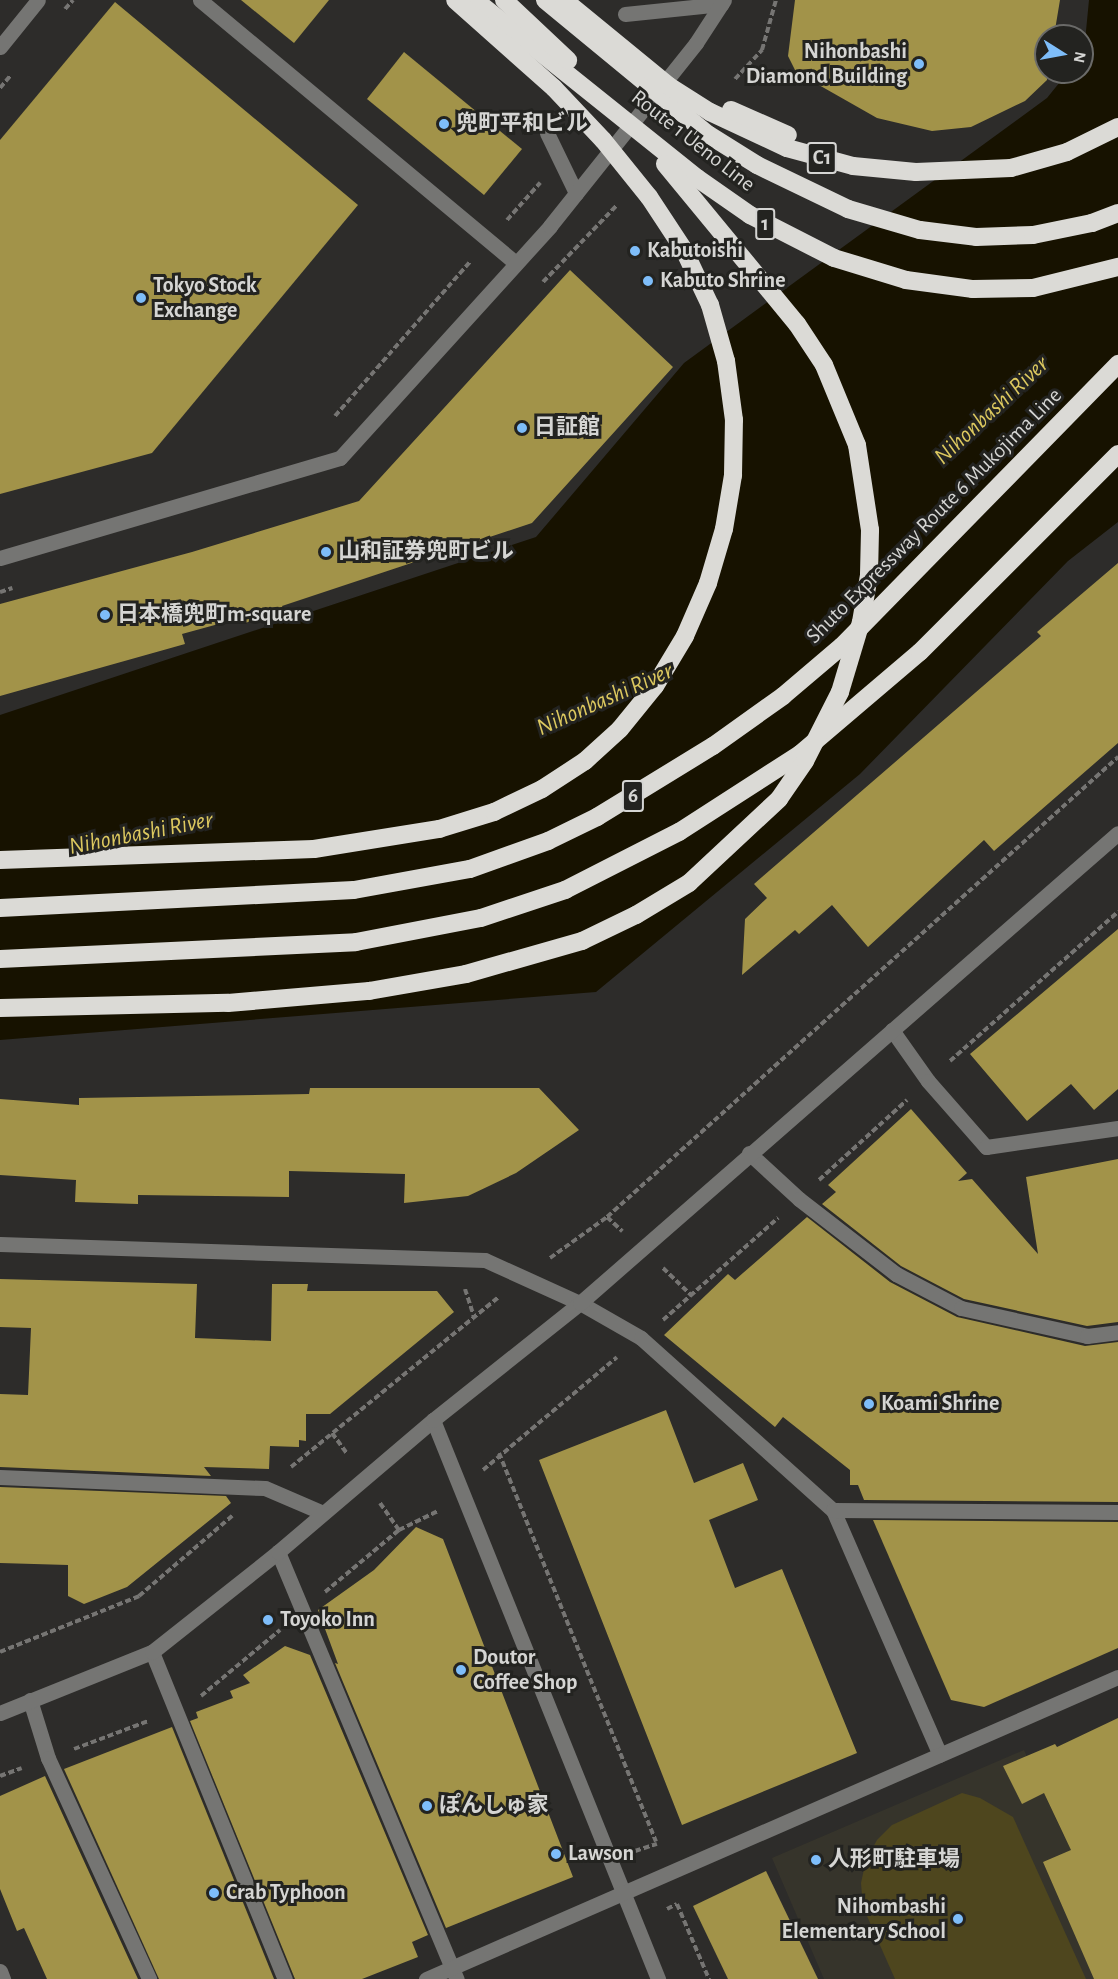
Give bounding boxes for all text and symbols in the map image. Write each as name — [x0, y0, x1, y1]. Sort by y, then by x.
north arrow — [1034, 24, 1094, 84]
place label: Nihonbashi Diamond Building — [746, 38, 907, 90]
text: N — [1071, 50, 1089, 64]
marker: Nihonbashi Diamond Building — [912, 57, 926, 71]
street label: Route 1 Ueno Line — [626, 84, 760, 198]
place label: 兜町平和ビル — [456, 111, 588, 137]
marker: 兜町平和ビル — [437, 117, 451, 131]
road number: C1 — [806, 140, 838, 176]
road number: 1 — [754, 206, 776, 242]
place label: Kabutoishi — [647, 238, 743, 264]
marker: Kabutoishi — [628, 244, 642, 258]
place label: Kabuto Shrine — [660, 268, 786, 294]
place label: Tokyo Stock Exchange — [153, 272, 257, 324]
marker: Kabuto Shrine — [641, 274, 655, 288]
marker: Tokyo Stock Exchange — [134, 291, 148, 305]
water label: Nihonbashi River — [929, 351, 1055, 471]
street label: Shuto Expressway Route 6 Mukojima Line — [801, 383, 1067, 649]
place label: 日証館 — [534, 415, 600, 441]
marker: 日証館 — [515, 421, 529, 435]
place label: 山和証券兜町ビル — [338, 539, 514, 565]
marker: 山和証券兜町ビル — [319, 545, 333, 559]
place label: 日本橋兜町m-square — [117, 602, 311, 628]
marker: 日本橋兜町m-square — [98, 608, 112, 622]
water label: Nihonbashi River — [532, 657, 678, 743]
road number: 6 — [621, 778, 645, 814]
water label: Nihonbashi River — [67, 806, 215, 862]
place label: Koami Shrine — [881, 1391, 999, 1417]
marker: Koami Shrine — [862, 1397, 876, 1411]
place label: Toyoko Inn — [280, 1607, 375, 1633]
marker: Toyoko Inn — [261, 1613, 275, 1627]
place label: Doutor Coffee Shop — [473, 1644, 577, 1696]
marker: Doutor Coffee Shop — [454, 1663, 468, 1677]
place label: ぽんしゅ家 — [439, 1793, 549, 1819]
marker: ぽんしゅ家 — [420, 1799, 434, 1813]
place label: Lawson — [568, 1841, 634, 1867]
marker: Lawson — [549, 1847, 563, 1861]
place label: 人形町駐車場 — [828, 1847, 960, 1873]
marker: 人形町駐車場 — [809, 1853, 823, 1867]
place label: Crab Typhoon — [226, 1880, 346, 1906]
marker: Crab Typhoon — [207, 1886, 221, 1900]
place label: Nihombashi Elementary School — [782, 1893, 946, 1945]
marker: Nihombashi Elementary School — [951, 1912, 965, 1926]

